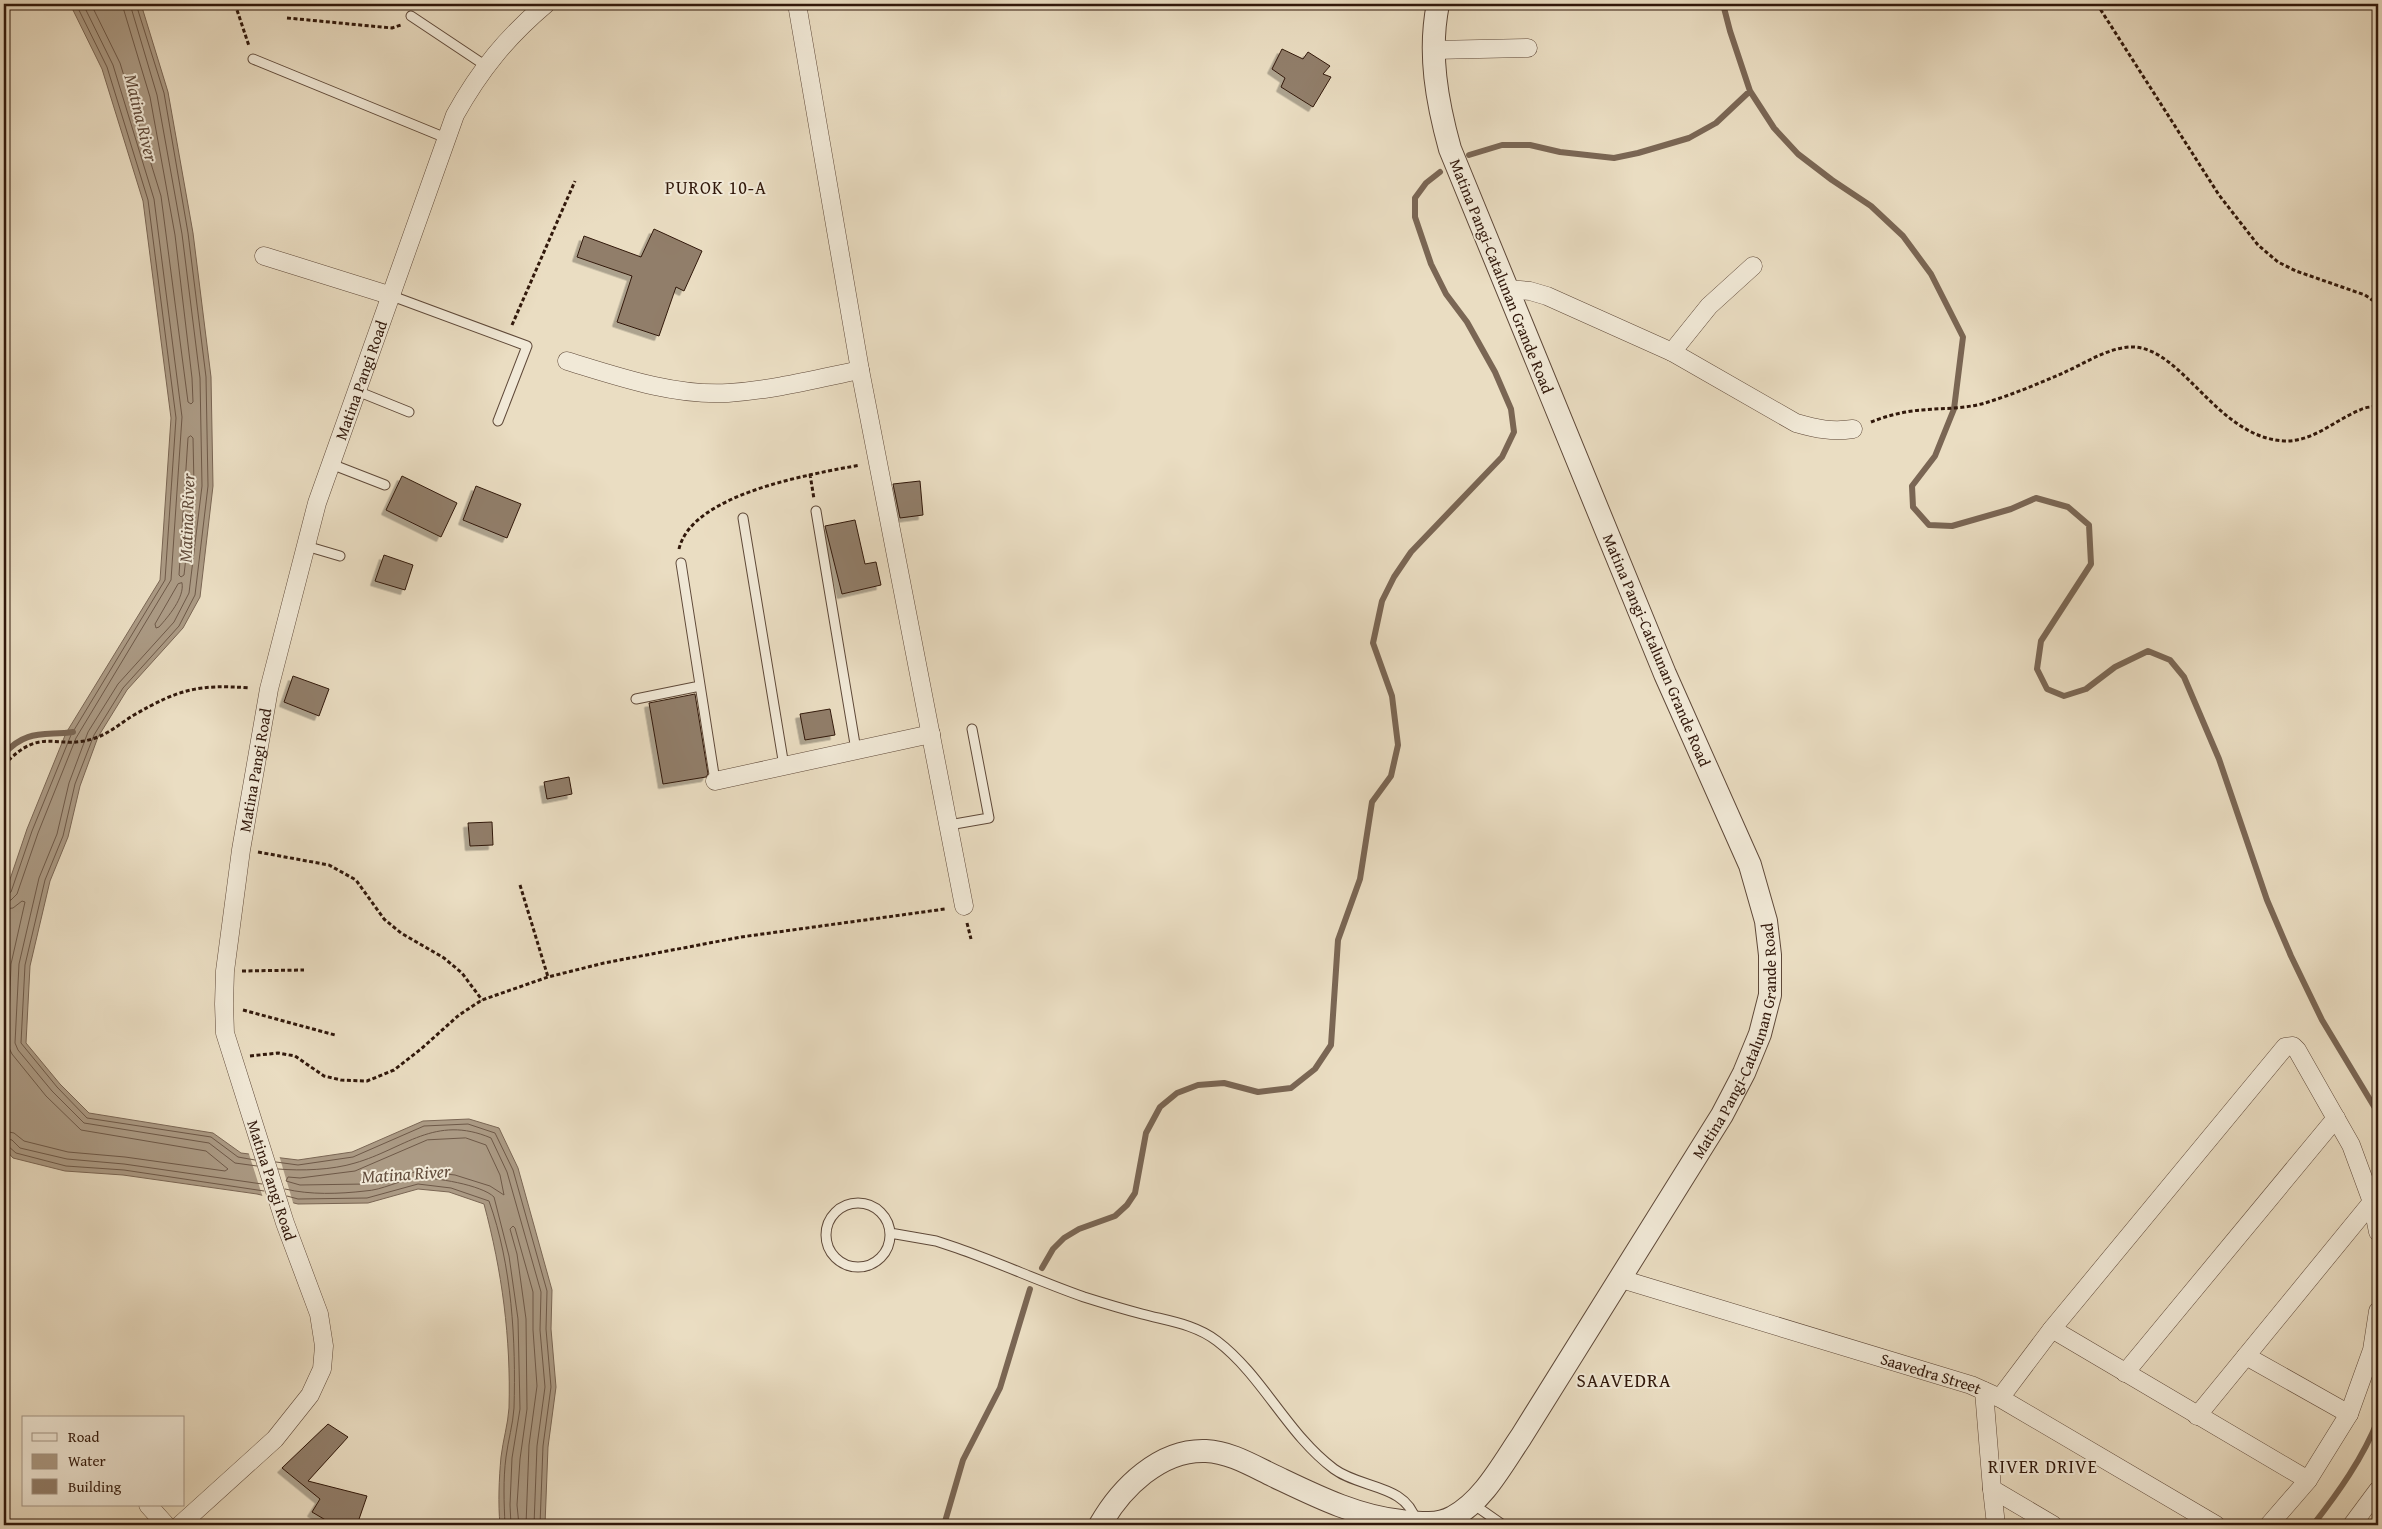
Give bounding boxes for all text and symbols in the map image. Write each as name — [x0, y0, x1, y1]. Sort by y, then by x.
water label: Matina River — [118, 71, 166, 166]
street label: Matina Pangi-Catalunan Grande Road — [1444, 155, 1560, 397]
district label: PUROK 10-A — [665, 174, 767, 201]
street label: Matina Pangi Road — [328, 316, 393, 443]
water label: Matina River — [171, 472, 202, 563]
street label: Matina Pangi-Catalunan Grande Road — [1597, 530, 1717, 771]
street label: Matina Pangi Road — [232, 706, 278, 834]
street label: Matina Pangi-Catalunan Grande Road — [1686, 921, 1782, 1163]
street label: Matina Pangi Road — [241, 1117, 303, 1244]
water label: Matina River — [360, 1157, 453, 1190]
street label: Saavedra Street — [1878, 1346, 1986, 1400]
district label: SAAVEDRA — [1577, 1366, 1671, 1394]
legend — [22, 1416, 185, 1506]
text: Road — [68, 1426, 99, 1447]
text: Water — [68, 1450, 106, 1471]
district label: RIVER DRIVE — [1988, 1453, 2098, 1480]
text: Building — [68, 1476, 122, 1497]

